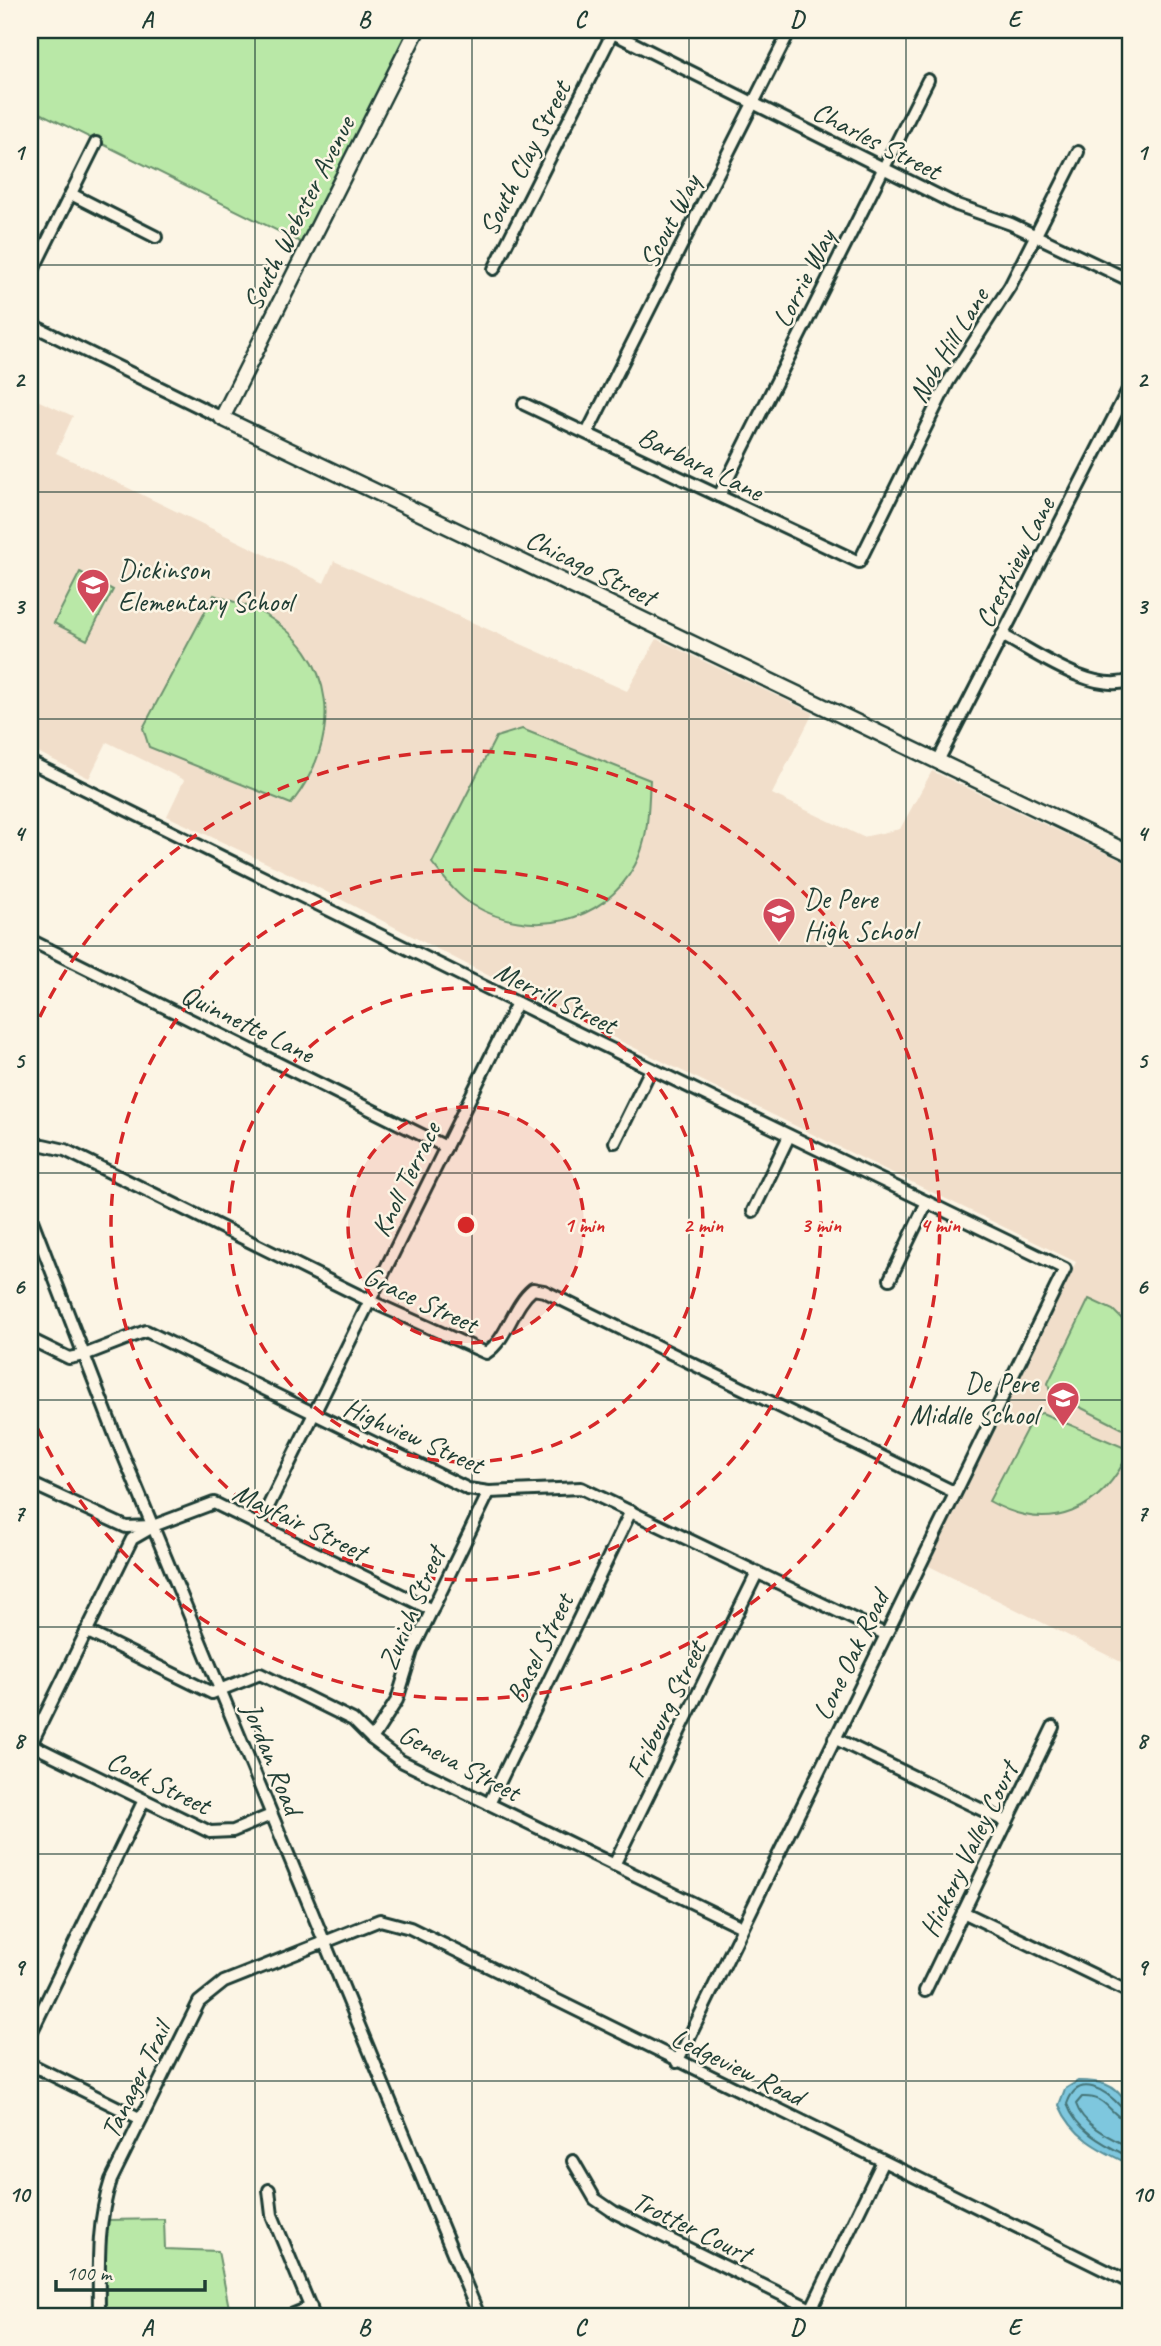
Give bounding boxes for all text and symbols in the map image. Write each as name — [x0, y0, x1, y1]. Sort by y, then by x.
text: A — [141, 5, 155, 34]
text: B — [358, 5, 372, 34]
text: C — [575, 5, 589, 34]
text: D — [790, 5, 806, 34]
text: E — [1008, 5, 1024, 34]
street label: South Clay Street — [471, 73, 579, 241]
street label: Charles Street — [807, 93, 949, 189]
street label: South Webster Avenue — [235, 109, 363, 316]
text: 1 — [14, 138, 27, 167]
text: 1 — [1137, 138, 1150, 167]
street label: Scout Way — [631, 166, 709, 274]
street label: Lorrie Way — [764, 221, 844, 333]
street label: Nob Hill Lane — [900, 280, 997, 409]
text: 2 — [14, 365, 27, 394]
text: 2 — [1137, 365, 1150, 394]
street label: Barbara Lane — [633, 418, 771, 509]
street label: Crestview Lane — [967, 489, 1063, 633]
street label: Chicago Street — [520, 521, 665, 616]
place label: Dickinson Elementary School — [118, 552, 298, 619]
school or university icon: Dickinson Elementary School — [74, 566, 112, 615]
text: 3 — [14, 592, 27, 621]
text: 3 — [1137, 592, 1150, 621]
text: 4 — [14, 819, 27, 848]
text: 4 — [1137, 819, 1150, 848]
place label: De Pere High School — [804, 881, 922, 948]
school or university icon: De Pere High School — [760, 895, 798, 944]
street label: Merrill Street — [489, 953, 625, 1043]
street label: Quinnette Lane — [176, 976, 322, 1071]
text: 5 — [14, 1046, 26, 1075]
text: 5 — [1137, 1046, 1149, 1075]
street label: Knoll Terrace — [363, 1115, 449, 1242]
text: 1 min — [564, 1212, 604, 1238]
text: 2 min — [683, 1212, 723, 1238]
text: 3 min — [801, 1212, 841, 1238]
text: 4 min — [920, 1212, 960, 1238]
centre of rings — [454, 1213, 478, 1237]
street label: Grace Street — [358, 1258, 486, 1342]
text: 6 — [14, 1272, 27, 1301]
text: 6 — [1137, 1272, 1150, 1301]
place label: De Pere Middle School — [910, 1365, 1043, 1432]
school or university icon: De Pere Middle School — [1044, 1379, 1082, 1428]
street label: Highview Street — [339, 1389, 492, 1483]
street label: Mayfair Street — [227, 1474, 375, 1570]
text: 7 — [14, 1499, 27, 1528]
text: 7 — [1137, 1499, 1150, 1528]
street label: Zurich Street — [370, 1538, 454, 1675]
street label: Lone Oak Road — [804, 1581, 899, 1726]
street label: Basel Street — [498, 1585, 582, 1709]
street label: Fribourg Street — [617, 1633, 715, 1783]
street label: Jordan Road — [234, 1695, 312, 1823]
street label: Geneva Street — [393, 1716, 529, 1810]
text: 8 — [14, 1726, 27, 1755]
text: 8 — [1137, 1726, 1150, 1755]
street label: Cook Street — [101, 1743, 219, 1824]
street label: Hickory Valley Court — [911, 1753, 1027, 1942]
text: 9 — [14, 1953, 27, 1982]
text: 9 — [1137, 1953, 1150, 1982]
street label: Tanager Trail — [92, 2012, 181, 2144]
street label: Ledgeview Road — [666, 2019, 813, 2115]
text: 10 — [9, 2180, 32, 2209]
text: 10 — [1132, 2180, 1155, 2209]
street label: Trotter Court — [627, 2183, 760, 2272]
scale bar — [56, 2248, 205, 2292]
text: 100 m — [66, 2260, 113, 2286]
text: A — [141, 2313, 155, 2342]
text: B — [358, 2313, 372, 2342]
text: C — [575, 2313, 589, 2342]
text: D — [790, 2313, 806, 2342]
text: E — [1008, 2313, 1024, 2342]

